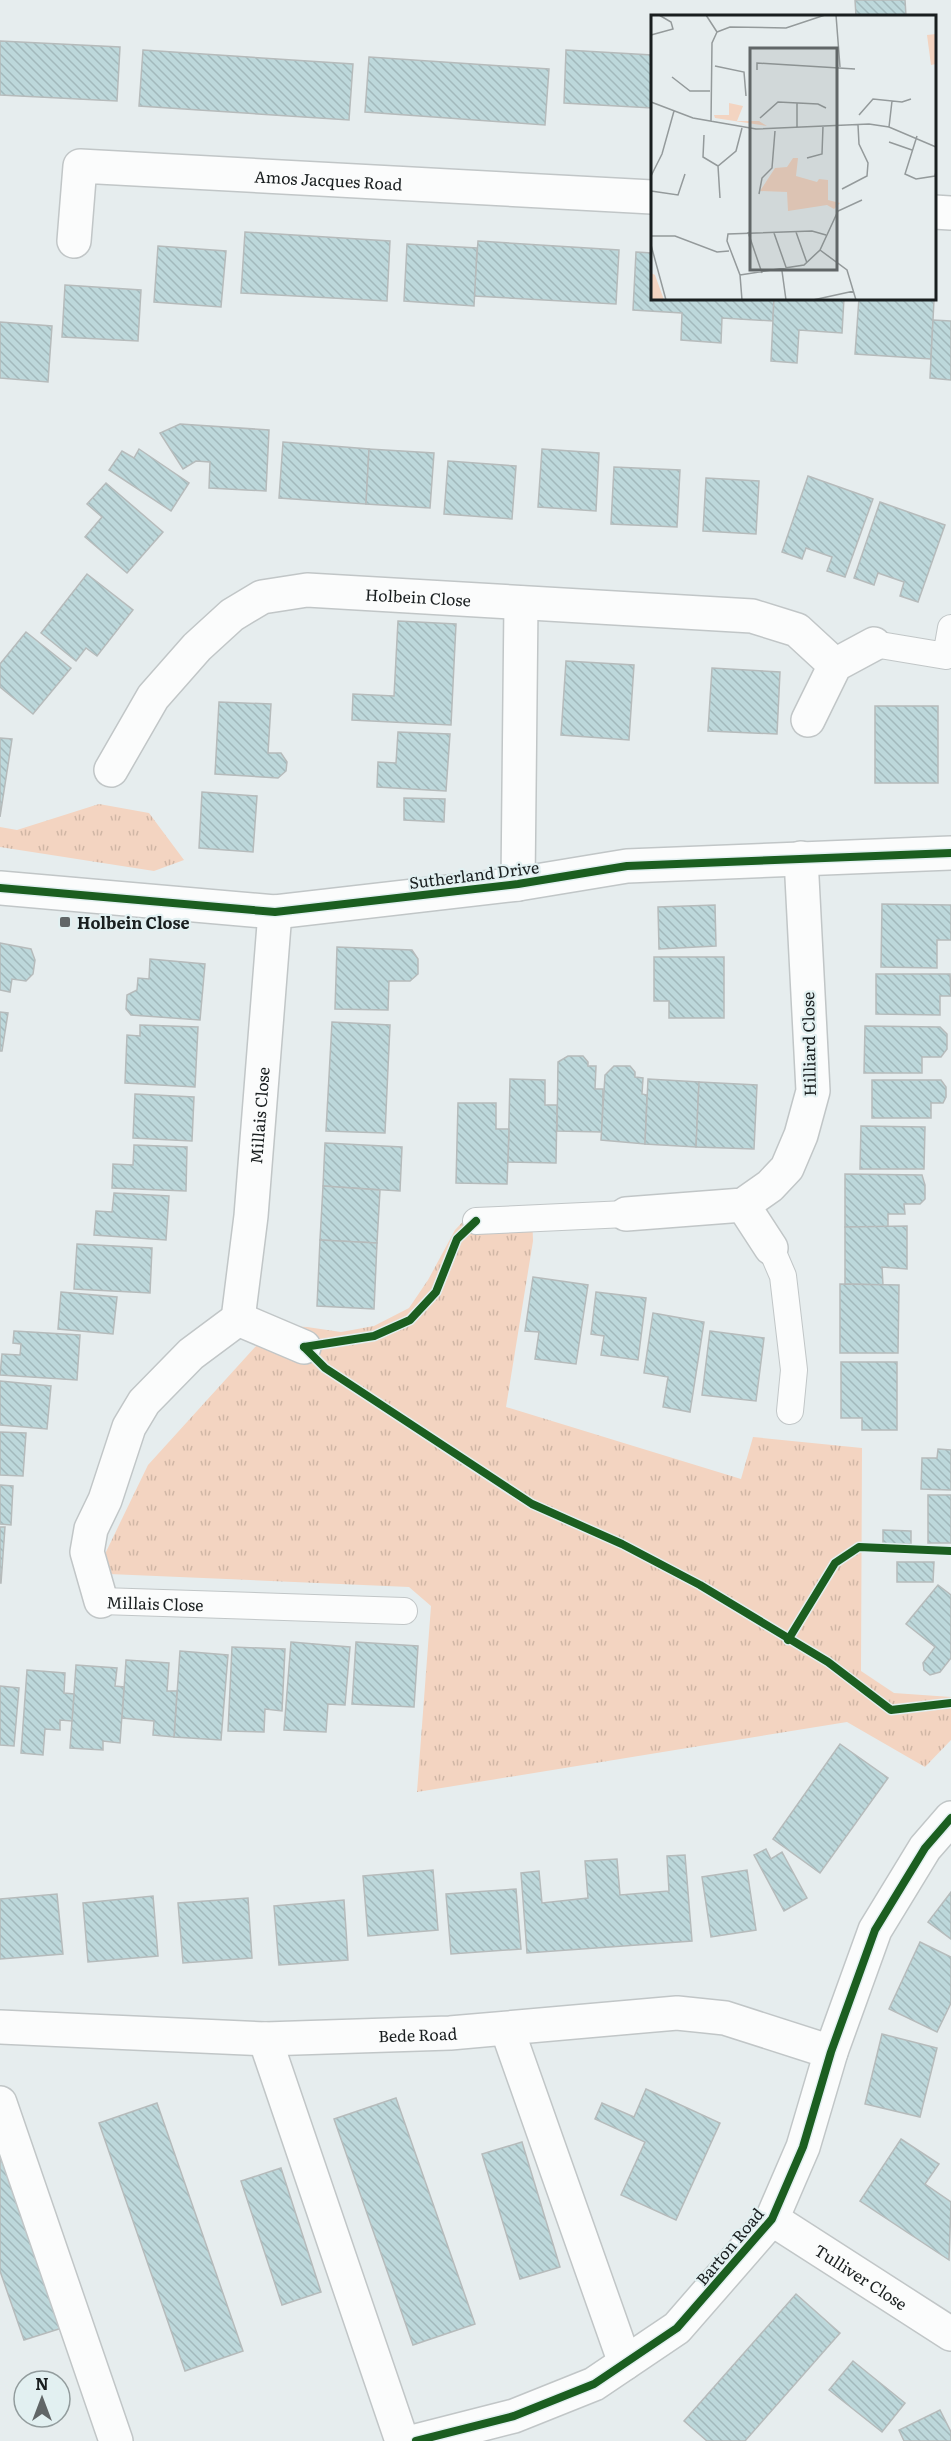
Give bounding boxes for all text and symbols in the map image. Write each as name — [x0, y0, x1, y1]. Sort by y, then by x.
inset map — [651, 15, 936, 300]
street label: Amos Jacques Road — [254, 163, 403, 195]
street label: Holbein Close — [364, 581, 472, 612]
street label: Sutherland Drive — [408, 854, 540, 894]
place label: Holbein Close — [77, 910, 190, 934]
marker: Holbein Close — [58, 915, 72, 929]
street label: Hilliard Close — [795, 992, 821, 1096]
street label: Millais Close — [243, 1066, 275, 1165]
street label: Millais Close — [106, 1589, 204, 1616]
street label: Bede Road — [378, 2020, 458, 2047]
street label: Barton Road — [689, 2202, 769, 2290]
street label: Tulliver Close — [810, 2237, 912, 2315]
north arrow — [12, 2369, 72, 2429]
text: N — [35, 2371, 49, 2395]

